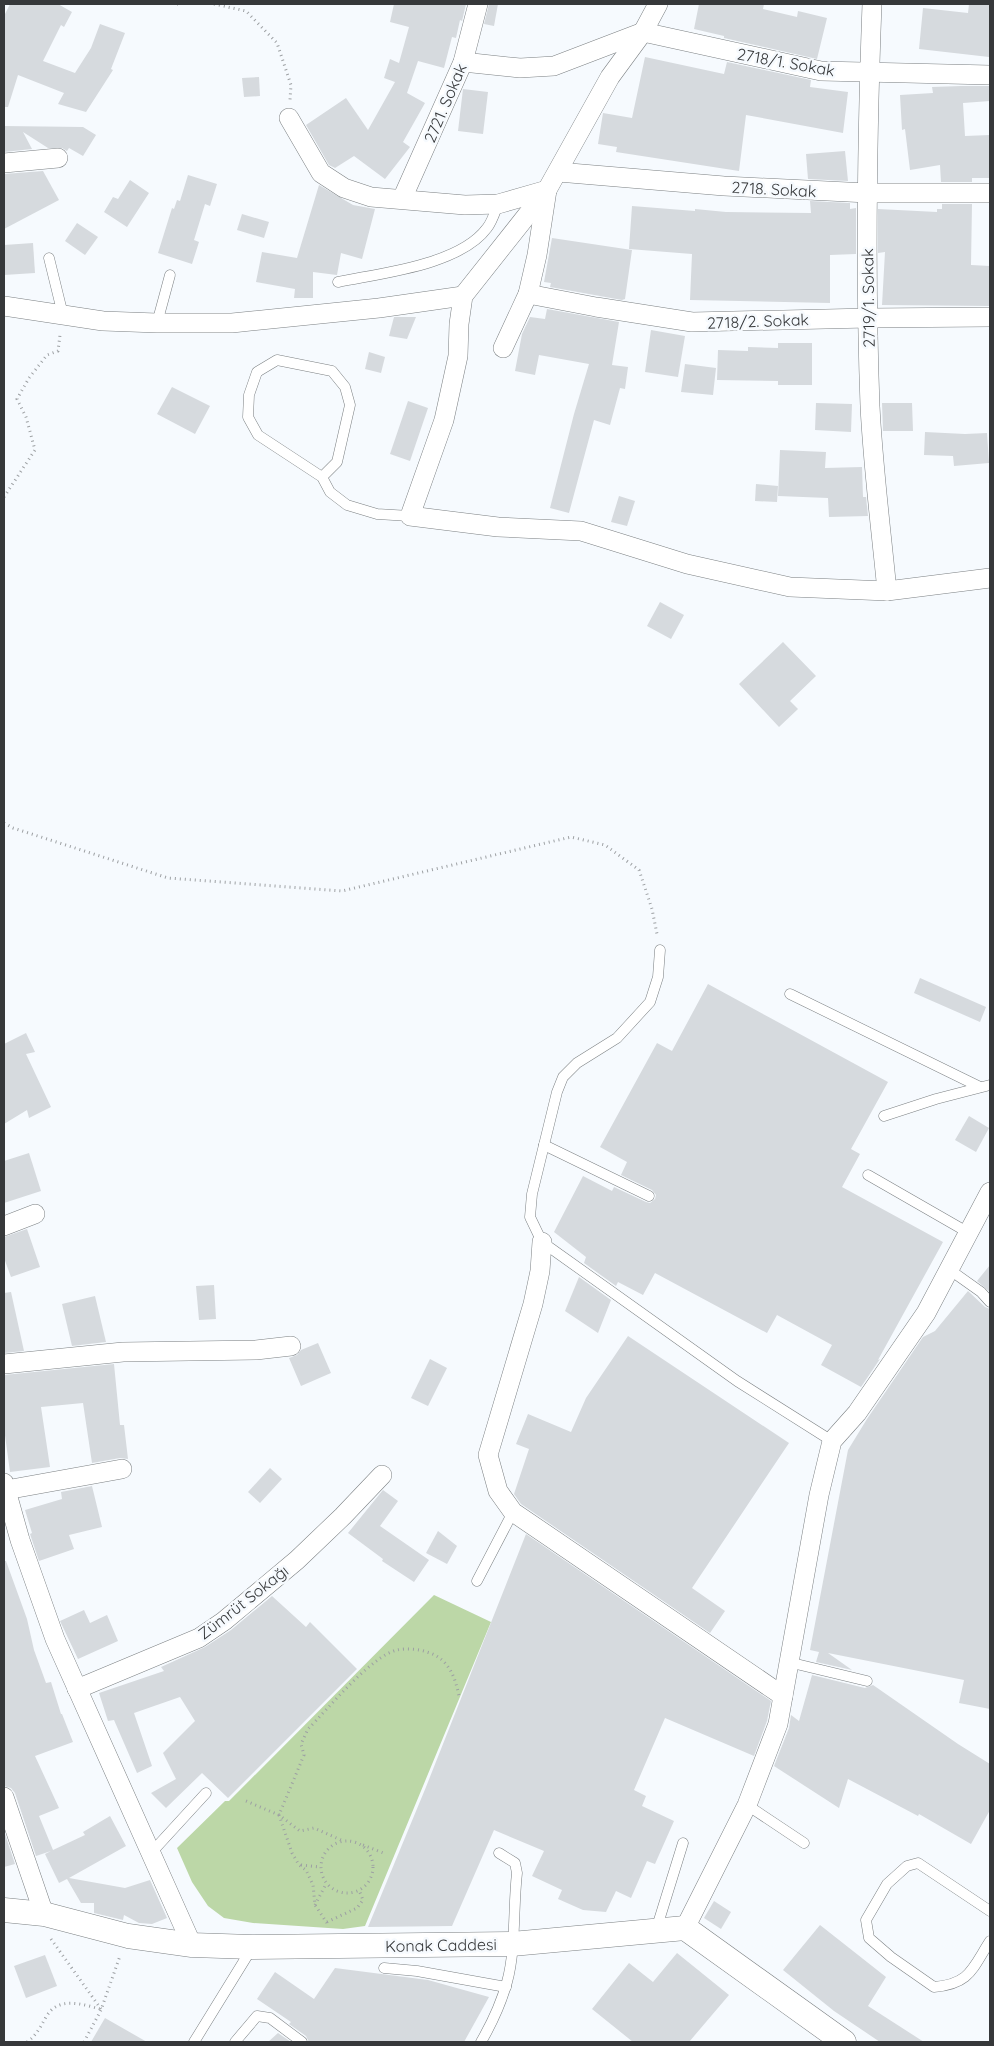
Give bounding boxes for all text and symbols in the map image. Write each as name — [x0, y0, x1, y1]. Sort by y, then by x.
street label: 2718/1. Sokak — [735, 44, 837, 80]
street label: 2721. Sokak — [419, 60, 471, 146]
street label: 2718. Sokak — [731, 177, 817, 201]
street label: 2719/1. Sokak — [857, 248, 879, 348]
street label: 2718/2. Sokak — [707, 309, 809, 333]
street label: Zümrüt Sokağı — [194, 1560, 292, 1644]
street label: Konak Caddesi — [385, 1934, 497, 1956]

